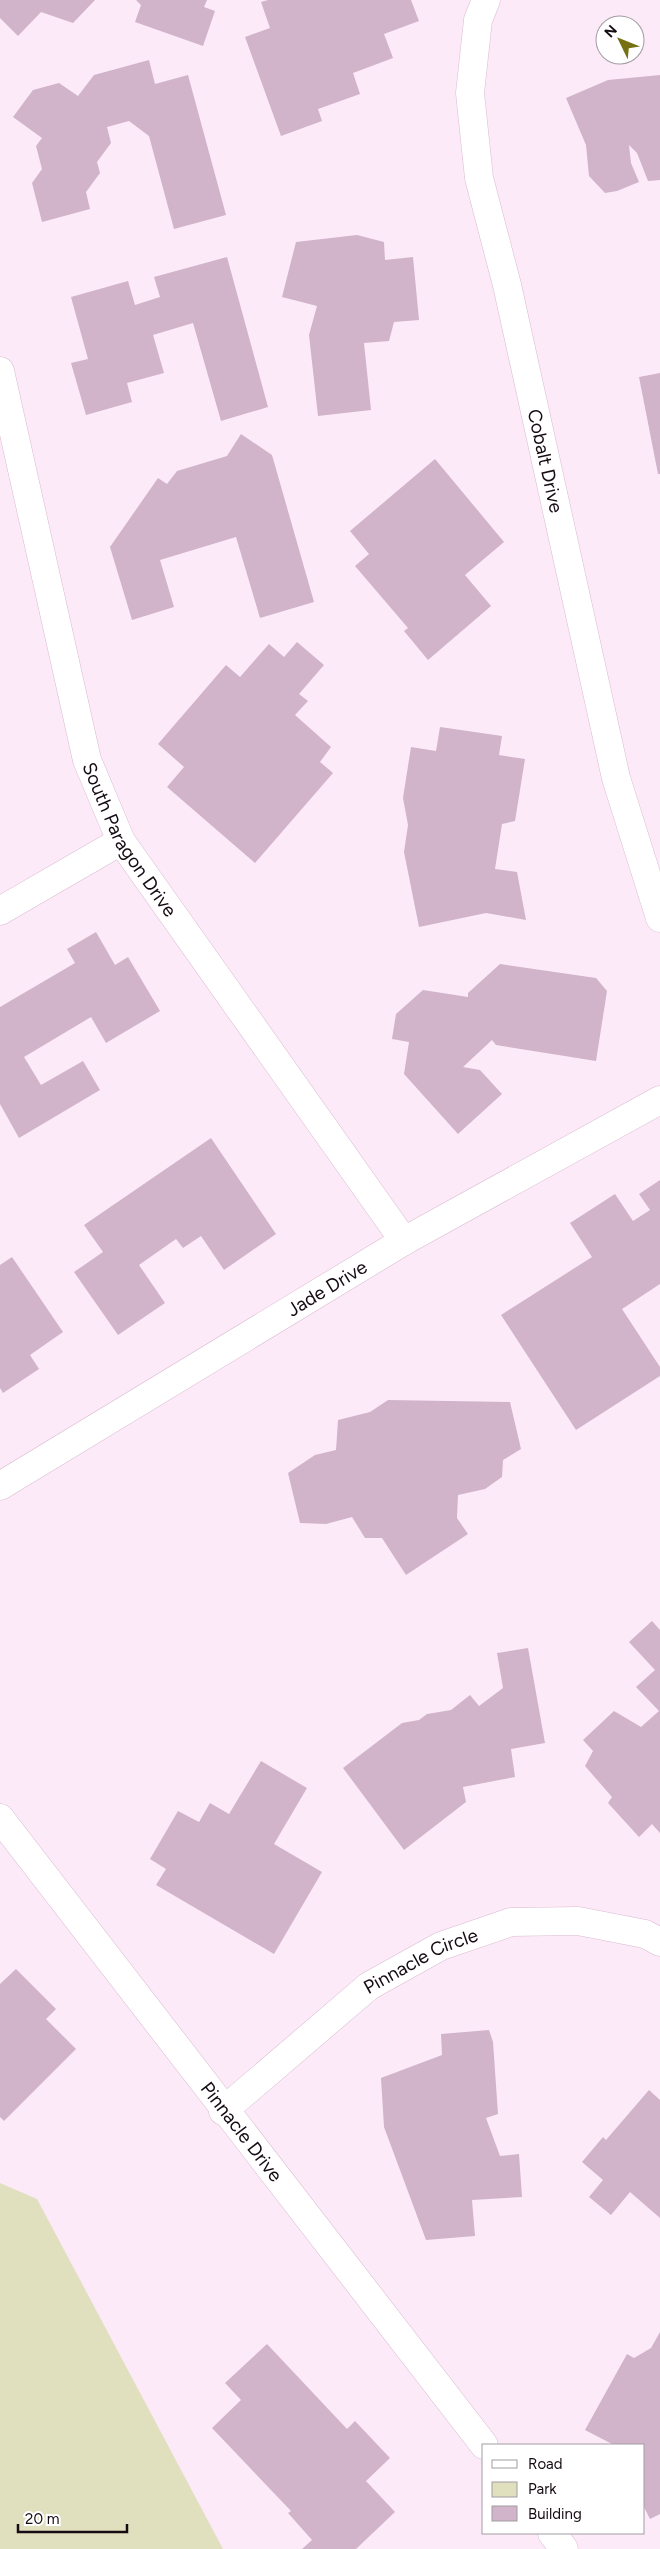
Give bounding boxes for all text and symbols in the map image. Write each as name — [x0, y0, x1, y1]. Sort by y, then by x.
north arrow — [595, 15, 645, 65]
text: N — [601, 22, 621, 41]
street label: Cobalt Drive — [523, 407, 568, 515]
street label: South Paragon Drive — [77, 759, 182, 921]
street label: Jade Drive — [283, 1255, 371, 1321]
street label: Pinnacle Circle — [359, 1923, 481, 1999]
street label: Pinnacle Drive — [196, 2077, 287, 2186]
legend — [482, 2444, 645, 2534]
text: Road — [528, 2455, 563, 2473]
text: Park — [528, 2480, 557, 2498]
scale bar — [18, 2502, 126, 2534]
text: Building — [528, 2505, 582, 2523]
text: 20 m — [25, 2510, 59, 2528]

